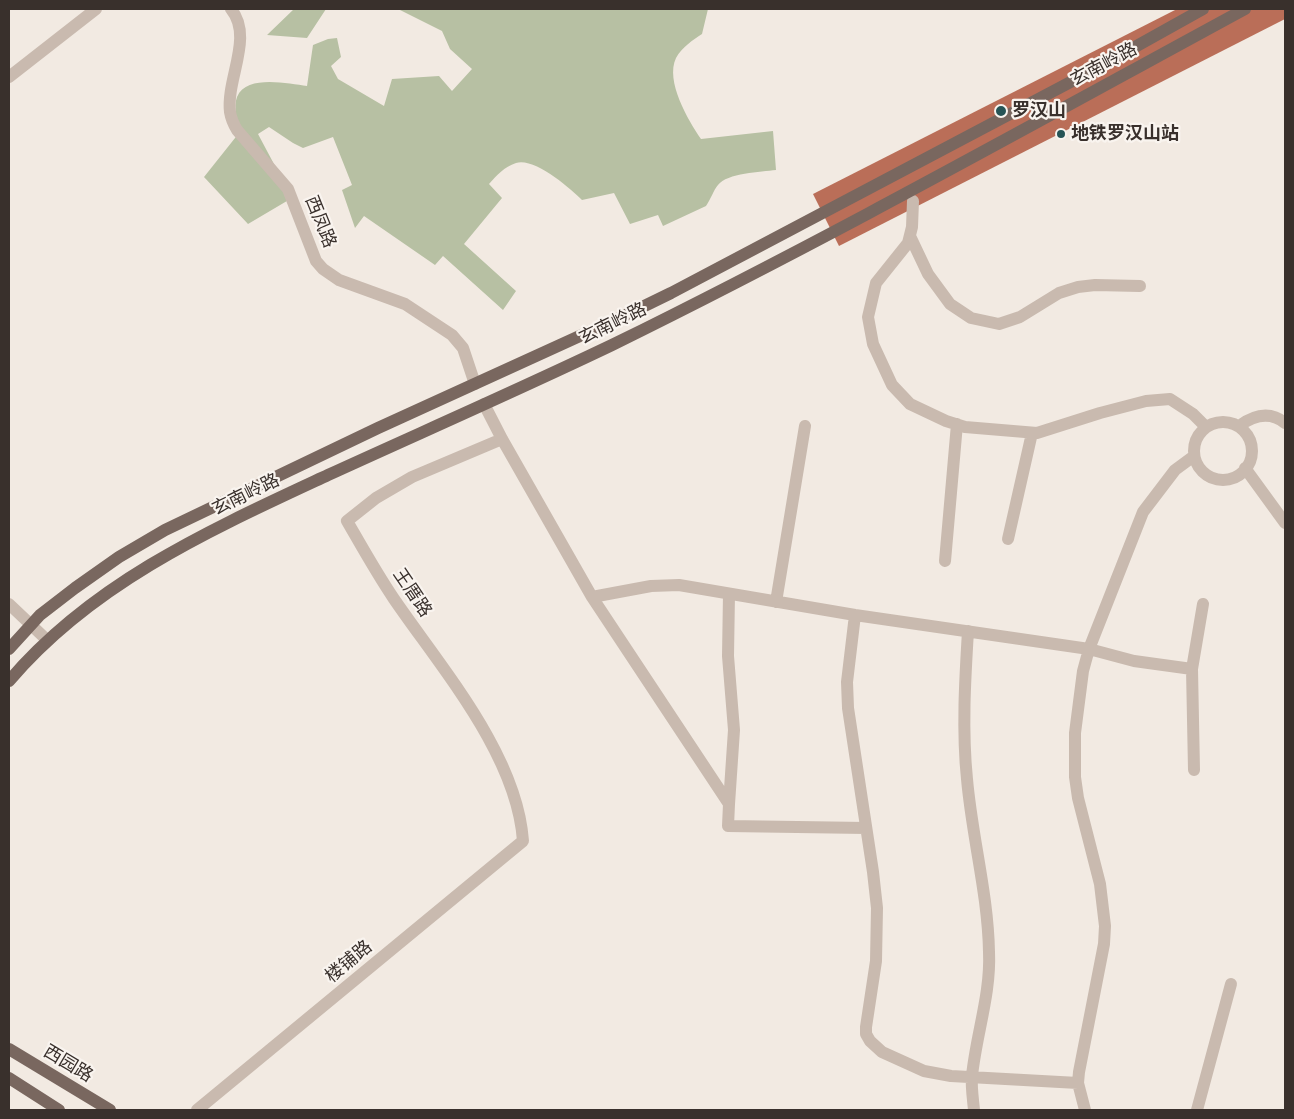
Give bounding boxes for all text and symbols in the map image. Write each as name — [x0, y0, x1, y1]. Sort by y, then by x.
street label: 玄南岭路 — [1067, 39, 1141, 91]
place label: 罗汉山 — [1012, 100, 1066, 122]
marker: 罗汉山 — [994, 104, 1008, 118]
place label: 地铁罗汉山站 — [1071, 123, 1179, 145]
marker: 地铁罗汉山站 — [1055, 128, 1067, 140]
street label: 西凤路 — [300, 193, 340, 251]
street label: 玄南岭路 — [576, 299, 650, 349]
street label: 玄南岭路 — [209, 470, 283, 520]
street label: 王厝路 — [388, 565, 436, 621]
street label: 楼铺路 — [321, 936, 377, 988]
street label: 西园路 — [39, 1041, 97, 1087]

